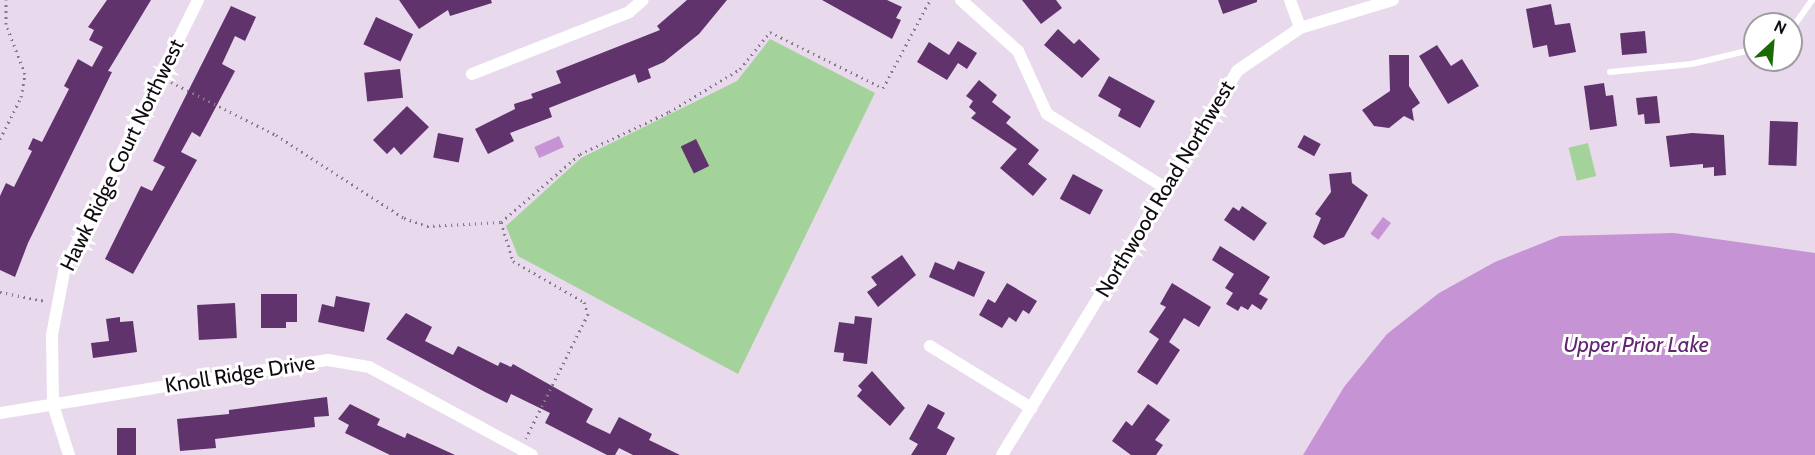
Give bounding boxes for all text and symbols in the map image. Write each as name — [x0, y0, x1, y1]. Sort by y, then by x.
north arrow — [1743, 12, 1803, 72]
text: N — [1771, 16, 1789, 38]
street label: Hawk Ridge Court Northwest — [55, 35, 189, 275]
street label: Northwood Road Northwest — [1090, 76, 1240, 302]
water label: Upper Prior Lake — [1563, 332, 1709, 358]
street label: Knoll Ridge Drive — [163, 350, 317, 398]

